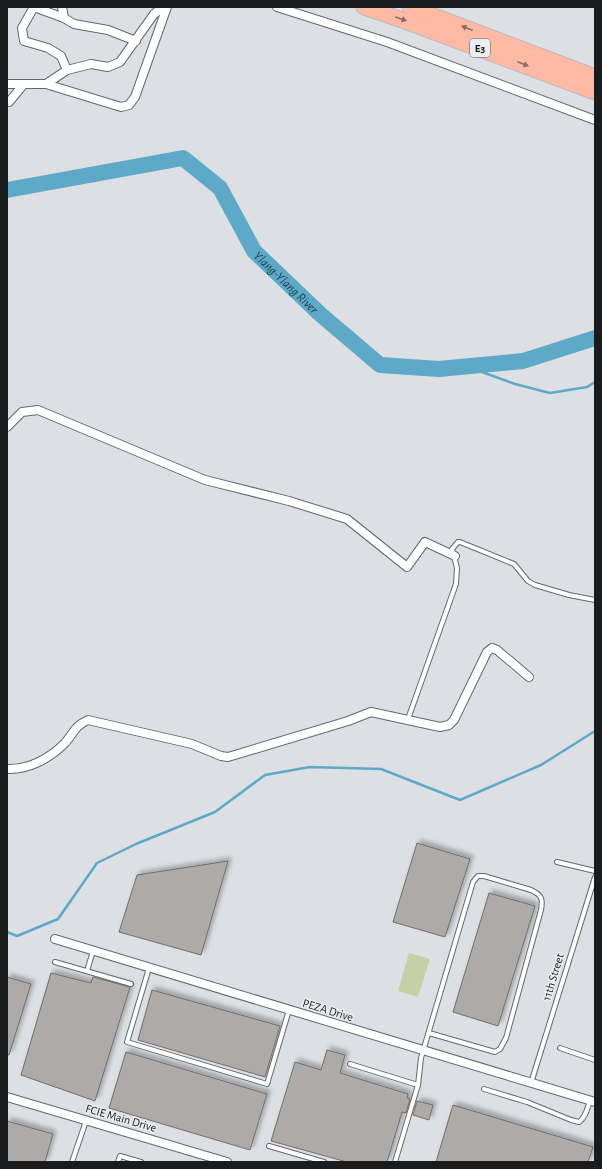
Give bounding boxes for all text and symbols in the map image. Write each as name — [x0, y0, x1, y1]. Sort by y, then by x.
one-way arrow — [395, 17, 407, 23]
one-way arrow — [461, 25, 473, 31]
road number: E3 — [470, 39, 490, 57]
one-way arrow — [517, 62, 529, 68]
water label: Ylang-Ylang River — [251, 249, 321, 317]
street label: 11th Street — [540, 952, 566, 1002]
street label: PEZA Drive — [301, 997, 355, 1023]
street label: FCIE Main Drive — [84, 1102, 158, 1134]

